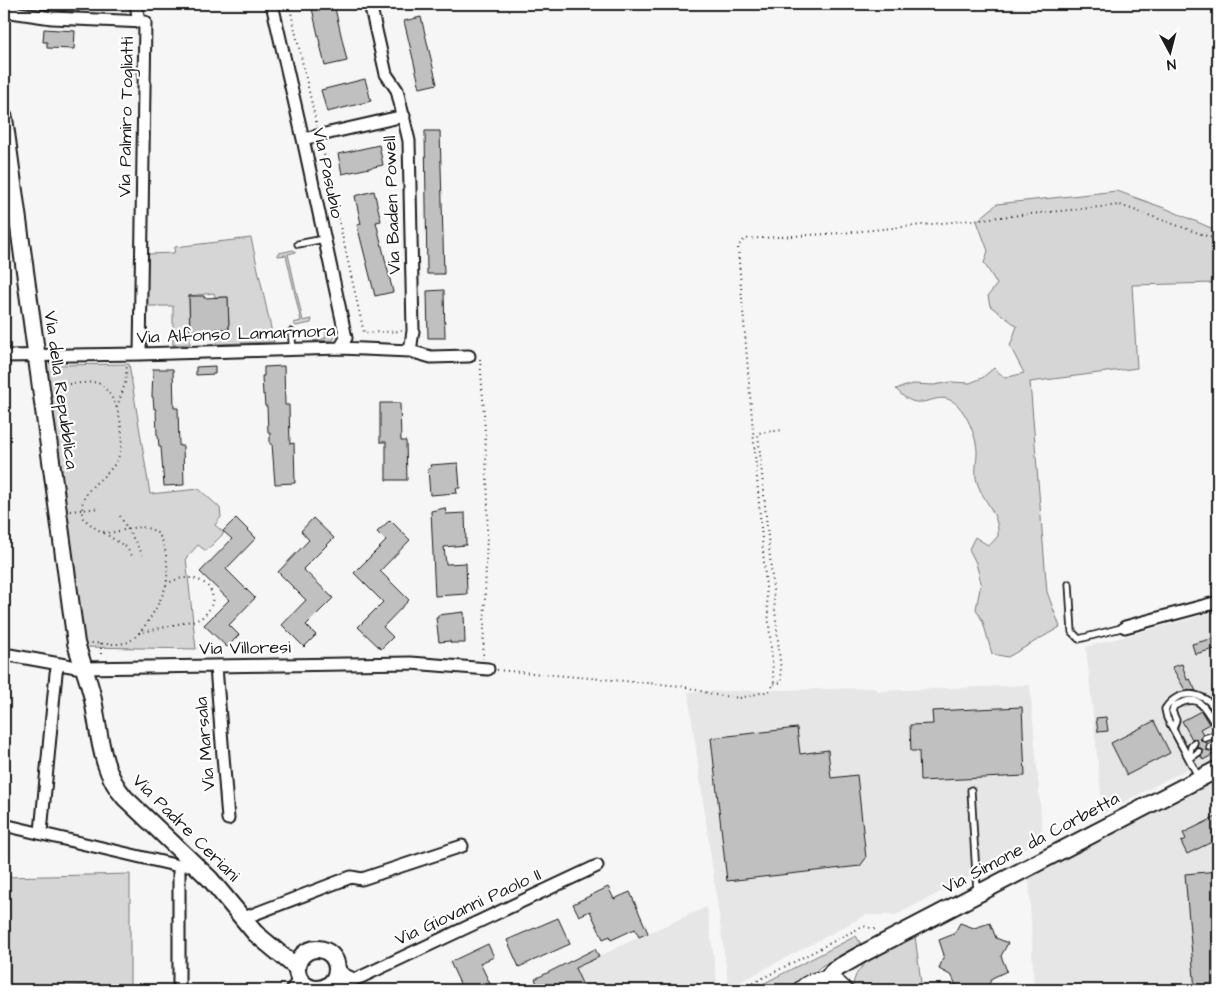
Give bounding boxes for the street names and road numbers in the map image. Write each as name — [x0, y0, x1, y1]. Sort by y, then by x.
street label: Via Palmiro Togliatti — [112, 36, 141, 197]
street label: Via Pasubio — [306, 125, 350, 221]
street label: Via Baden Powell — [377, 135, 407, 275]
street label: Via della Repubblica — [38, 309, 84, 471]
street label: Via Alfonso Lamarmora — [136, 318, 336, 350]
street label: Via Villoresi — [199, 635, 291, 661]
street label: Via Marsala — [188, 696, 222, 792]
street label: Via Padre Ceriani — [127, 769, 246, 888]
street label: Via Simone da Corbetta — [938, 786, 1124, 900]
street label: Via Giovanni Paolo II — [391, 862, 545, 952]

